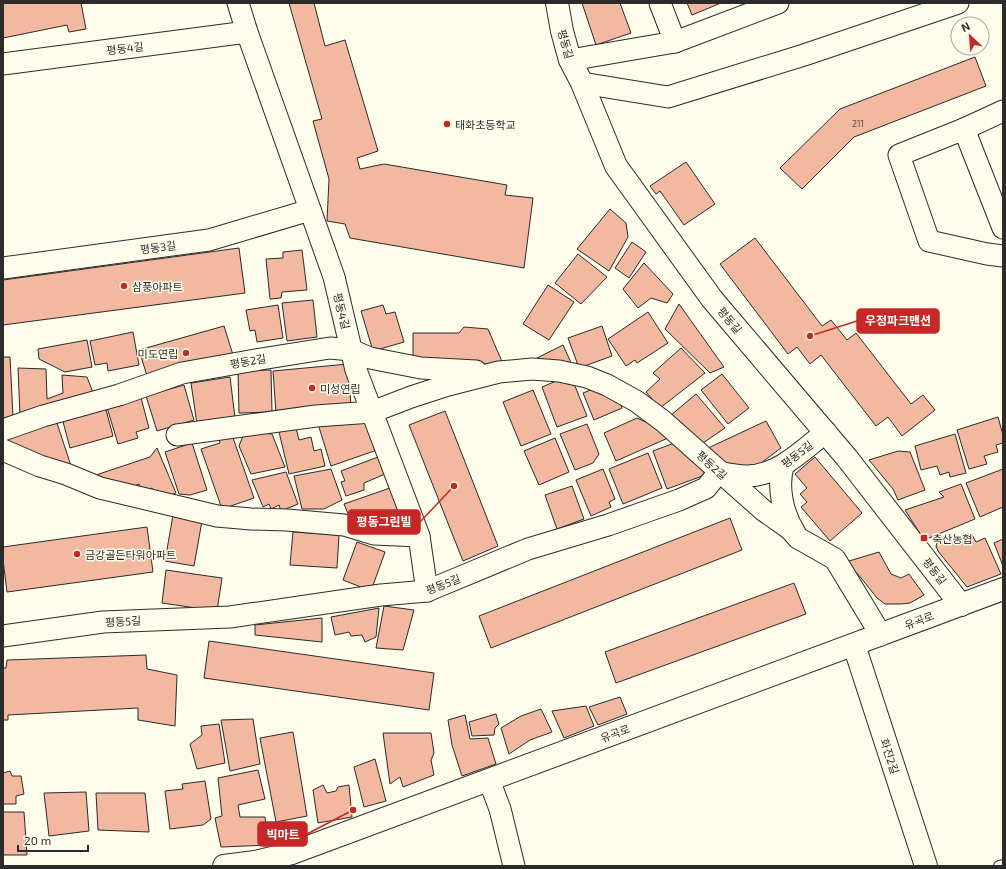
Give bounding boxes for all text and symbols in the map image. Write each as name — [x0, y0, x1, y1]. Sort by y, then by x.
north arrow — [950, 16, 990, 56]
text: N — [959, 19, 972, 34]
street label: 평동길 — [556, 28, 576, 60]
street label: 평동4길 — [106, 39, 144, 57]
place label: 태화초등학교 — [455, 118, 516, 131]
house number: 211 — [852, 118, 864, 129]
marker: 태화초등학교 — [442, 119, 452, 129]
street label: 평동3길 — [139, 238, 177, 256]
place label: 삼풍아파트 — [132, 280, 183, 293]
marker: 삼풍아파트 — [119, 281, 129, 291]
street label: 평동4길 — [331, 291, 353, 331]
street label: 평동길 — [715, 304, 745, 336]
callout: 우정파크맨션 — [857, 309, 939, 333]
text: 우정파크맨션 — [865, 313, 931, 327]
place label: 미도연립 — [138, 347, 178, 360]
marker: 미도연립 — [181, 348, 191, 358]
street label: 평동2길 — [229, 351, 267, 371]
place label: 미성연립 — [320, 382, 360, 395]
marker: 미성연립 — [307, 383, 317, 393]
street label: 평동5길 — [779, 438, 815, 470]
street label: 평동2길 — [694, 448, 730, 482]
callout: 평동그린빌 — [348, 510, 420, 534]
text: 평동그린빌 — [356, 514, 412, 528]
place label: 축산농협 — [932, 532, 972, 545]
marker: 축산농협 — [919, 533, 929, 543]
place label: 금강골든타워아파트 — [85, 548, 176, 561]
marker: 금강골든타워아파트 — [72, 549, 82, 559]
street label: 평동길 — [921, 555, 949, 587]
street label: 평동5길 — [424, 571, 462, 597]
street label: 유곡로 — [902, 608, 936, 632]
street label: 평동5길 — [105, 614, 141, 628]
street label: 유곡로 — [599, 722, 631, 744]
street label: 화진2길 — [878, 737, 902, 775]
callout: 빅마트 — [258, 822, 307, 846]
scale bar — [18, 827, 88, 853]
text: 빅마트 — [266, 827, 300, 841]
text: 20 m — [24, 833, 51, 847]

